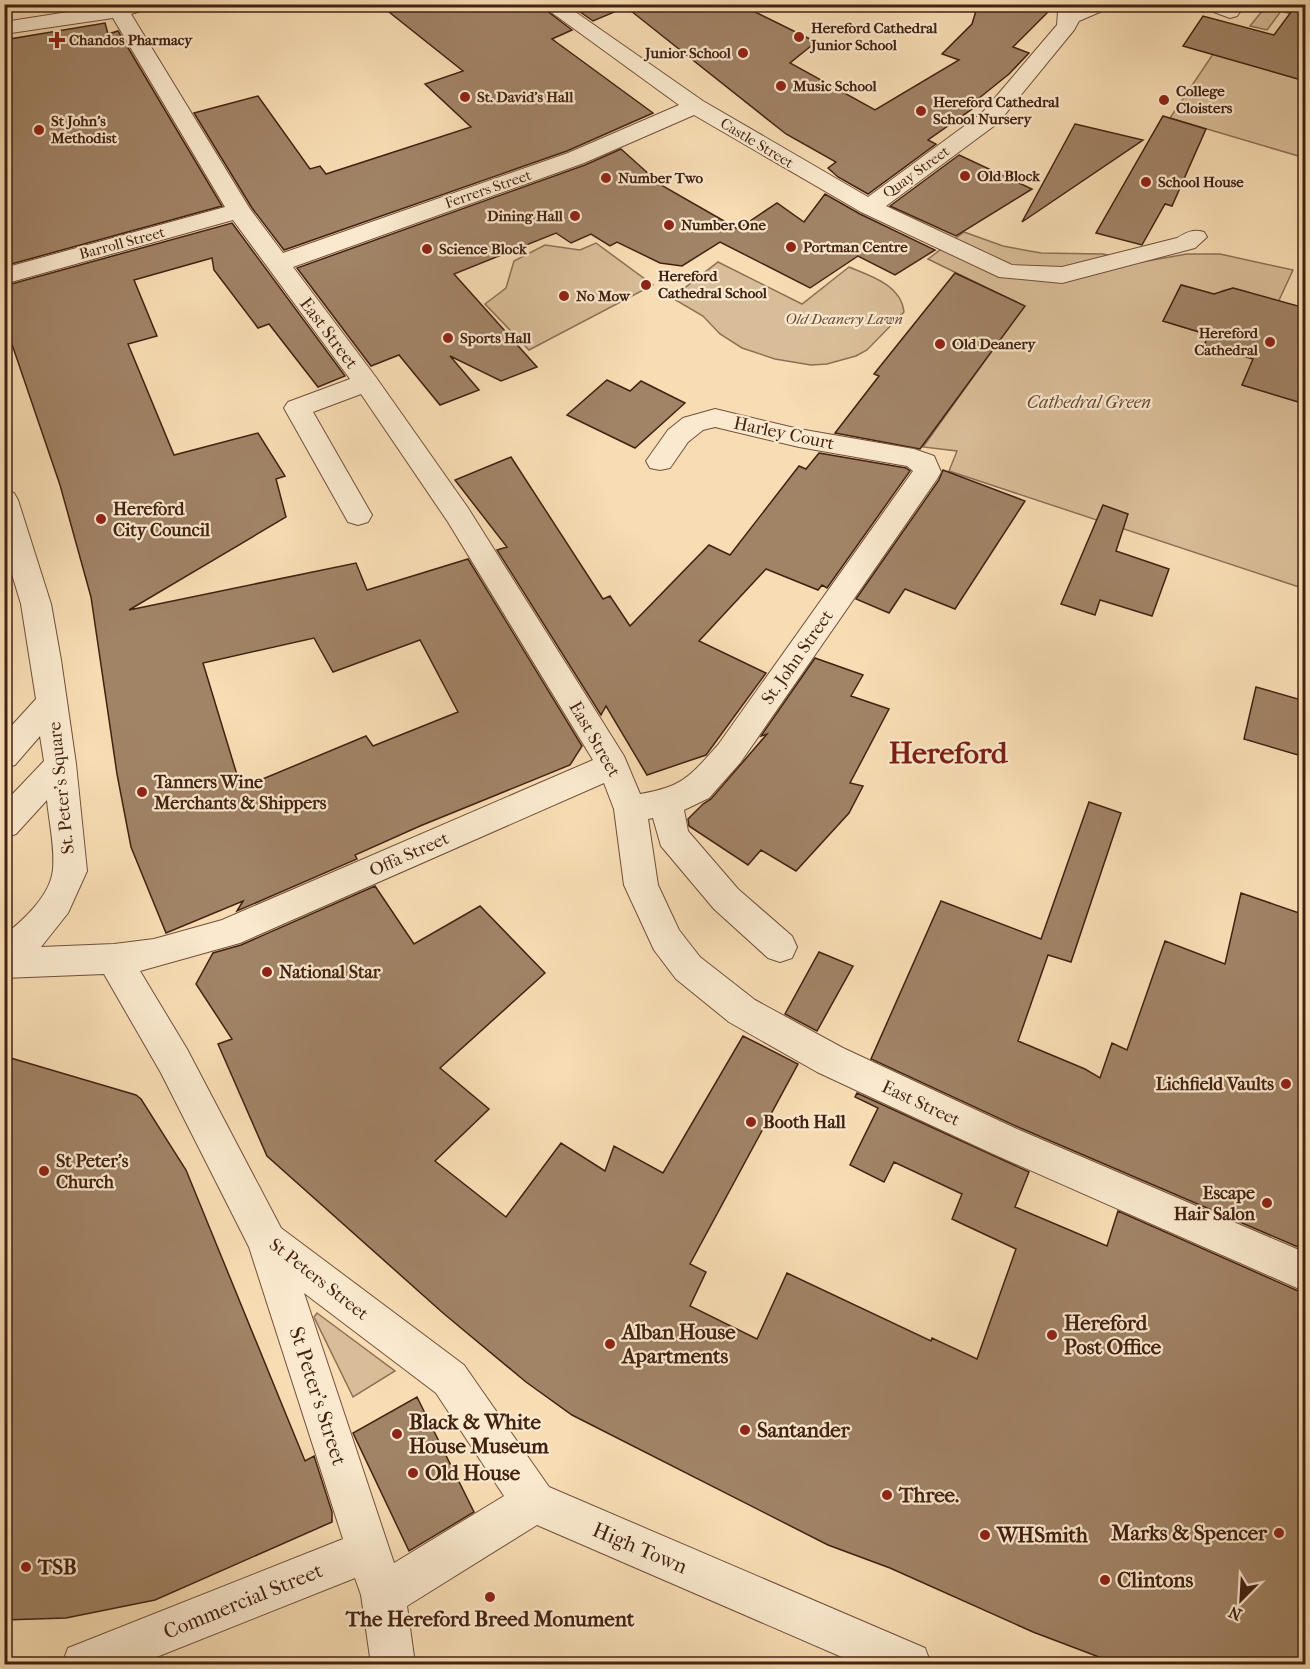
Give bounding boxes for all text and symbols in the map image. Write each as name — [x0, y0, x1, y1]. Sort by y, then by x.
place label: Hereford Cathedral Junior School — [809, 19, 938, 54]
marker: Hereford Cathedral Junior School — [792, 30, 806, 44]
place label: Chandos Pharmacy — [69, 31, 193, 49]
marker: Chandos Pharmacy — [50, 33, 64, 47]
place label: Junior School — [643, 44, 732, 62]
marker: Junior School — [736, 46, 750, 60]
place label: Music School — [792, 77, 877, 95]
marker: Music School — [774, 79, 788, 93]
place label: College Cloisters — [1176, 82, 1233, 117]
place label: St. David's Hall — [477, 88, 574, 106]
marker: St. David's Hall — [458, 90, 472, 104]
place label: Hereford Cathedral School Nursery — [933, 93, 1060, 128]
marker: College Cloisters — [1157, 93, 1171, 107]
marker: Hereford Cathedral School Nursery — [914, 104, 928, 118]
place label: St John's Methodist — [50, 112, 117, 147]
street label: Castle Street — [717, 114, 797, 172]
marker: St John's Methodist — [32, 123, 46, 137]
street label: Quay Street — [879, 142, 953, 202]
street label: Ferrers Street — [442, 166, 534, 212]
place label: Old Block — [977, 167, 1041, 185]
place label: Number Two — [618, 169, 704, 187]
marker: Old Block — [958, 169, 972, 183]
marker: Number Two — [599, 171, 613, 185]
place label: School House — [1158, 173, 1244, 191]
marker: School House — [1139, 175, 1153, 189]
place label: Dining Hall — [487, 207, 564, 225]
marker: Dining Hall — [568, 209, 582, 223]
place label: Number One — [681, 216, 766, 234]
marker: Number One — [662, 218, 676, 232]
street label: Barroll Street — [77, 223, 167, 263]
place label: Portman Centre — [803, 238, 908, 256]
place label: Science Block — [439, 240, 528, 258]
marker: Portman Centre — [784, 240, 798, 254]
marker: Science Block — [420, 242, 434, 256]
place label: Hereford Cathedral School — [658, 267, 768, 302]
marker: Hereford Cathedral School — [639, 278, 653, 292]
place label: No Mow — [576, 287, 631, 305]
marker: No Mow — [557, 289, 571, 303]
street label: East Street — [295, 294, 363, 374]
park label: Old Deanery Lawn — [785, 310, 903, 328]
place label: Hereford Cathedral — [1194, 324, 1259, 359]
place label: Sports Hall — [460, 329, 532, 347]
marker: Sports Hall — [441, 331, 455, 345]
place label: Old Deanery — [952, 335, 1037, 353]
marker: Hereford Cathedral — [1263, 335, 1277, 349]
marker: Old Deanery — [933, 337, 947, 351]
park label: Cathedral Green — [1027, 392, 1151, 413]
street label: Harley Court — [732, 413, 837, 455]
place label: Hereford City Council — [113, 499, 211, 541]
marker: Hereford City Council — [94, 512, 108, 526]
street label: St. John Street — [757, 606, 838, 709]
street label: East Street — [565, 698, 625, 781]
street label: St. Peter's Square — [44, 721, 79, 855]
district label: Hereford — [889, 736, 1009, 771]
place label: Tanners Wine Merchants & Shippers — [153, 772, 327, 814]
marker: Tanners Wine Merchants & Shippers — [135, 785, 149, 799]
street label: Offa Street — [366, 827, 453, 881]
place label: National Star — [279, 962, 381, 983]
marker: National Star — [260, 965, 274, 979]
place label: Lichfield Vaults — [1156, 1074, 1274, 1095]
street label: East Street — [878, 1076, 964, 1131]
marker: Lichfield Vaults — [1279, 1077, 1293, 1091]
place label: Booth Hall — [763, 1112, 847, 1133]
marker: Booth Hall — [744, 1115, 758, 1129]
place label: St Peter's Church — [56, 1151, 129, 1193]
marker: St Peter's Church — [37, 1164, 51, 1178]
place label: Escape Hair Salon — [1174, 1183, 1256, 1225]
marker: Escape Hair Salon — [1260, 1196, 1274, 1210]
street label: St Peters Street — [265, 1234, 373, 1325]
place label: Hereford Post Office — [1064, 1311, 1162, 1359]
place label: Alban House Apartments — [620, 1320, 736, 1368]
street label: St Peter's Street — [284, 1324, 352, 1469]
marker: Hereford Post Office — [1045, 1328, 1059, 1342]
marker: Alban House Apartments — [603, 1337, 617, 1351]
place label: Black & White House Museum — [409, 1410, 549, 1458]
place label: Santander — [757, 1418, 851, 1442]
marker: Santander — [738, 1423, 752, 1437]
marker: Black & White House Museum — [390, 1427, 404, 1441]
place label: Old House — [425, 1461, 521, 1485]
marker: Old House — [406, 1466, 420, 1480]
place label: Three. — [898, 1483, 959, 1507]
marker: Three. — [880, 1488, 894, 1502]
street label: High Town — [589, 1517, 691, 1579]
place label: Marks & Spencer — [1110, 1521, 1268, 1545]
place label: WHSmith — [996, 1523, 1088, 1547]
marker: Marks & Spencer — [1272, 1526, 1286, 1540]
marker: WHSmith — [978, 1528, 992, 1542]
place label: TSB — [37, 1555, 77, 1579]
street label: Commercial Street — [160, 1558, 327, 1644]
marker: TSB — [19, 1560, 33, 1574]
place label: Clintons — [1117, 1568, 1193, 1592]
north arrow — [1211, 1570, 1271, 1630]
marker: Clintons — [1098, 1573, 1112, 1587]
marker: The Hereford Breed Monument — [483, 1590, 497, 1604]
text: N — [1225, 1602, 1245, 1624]
place label: The Hereford Breed Monument — [345, 1607, 635, 1631]

